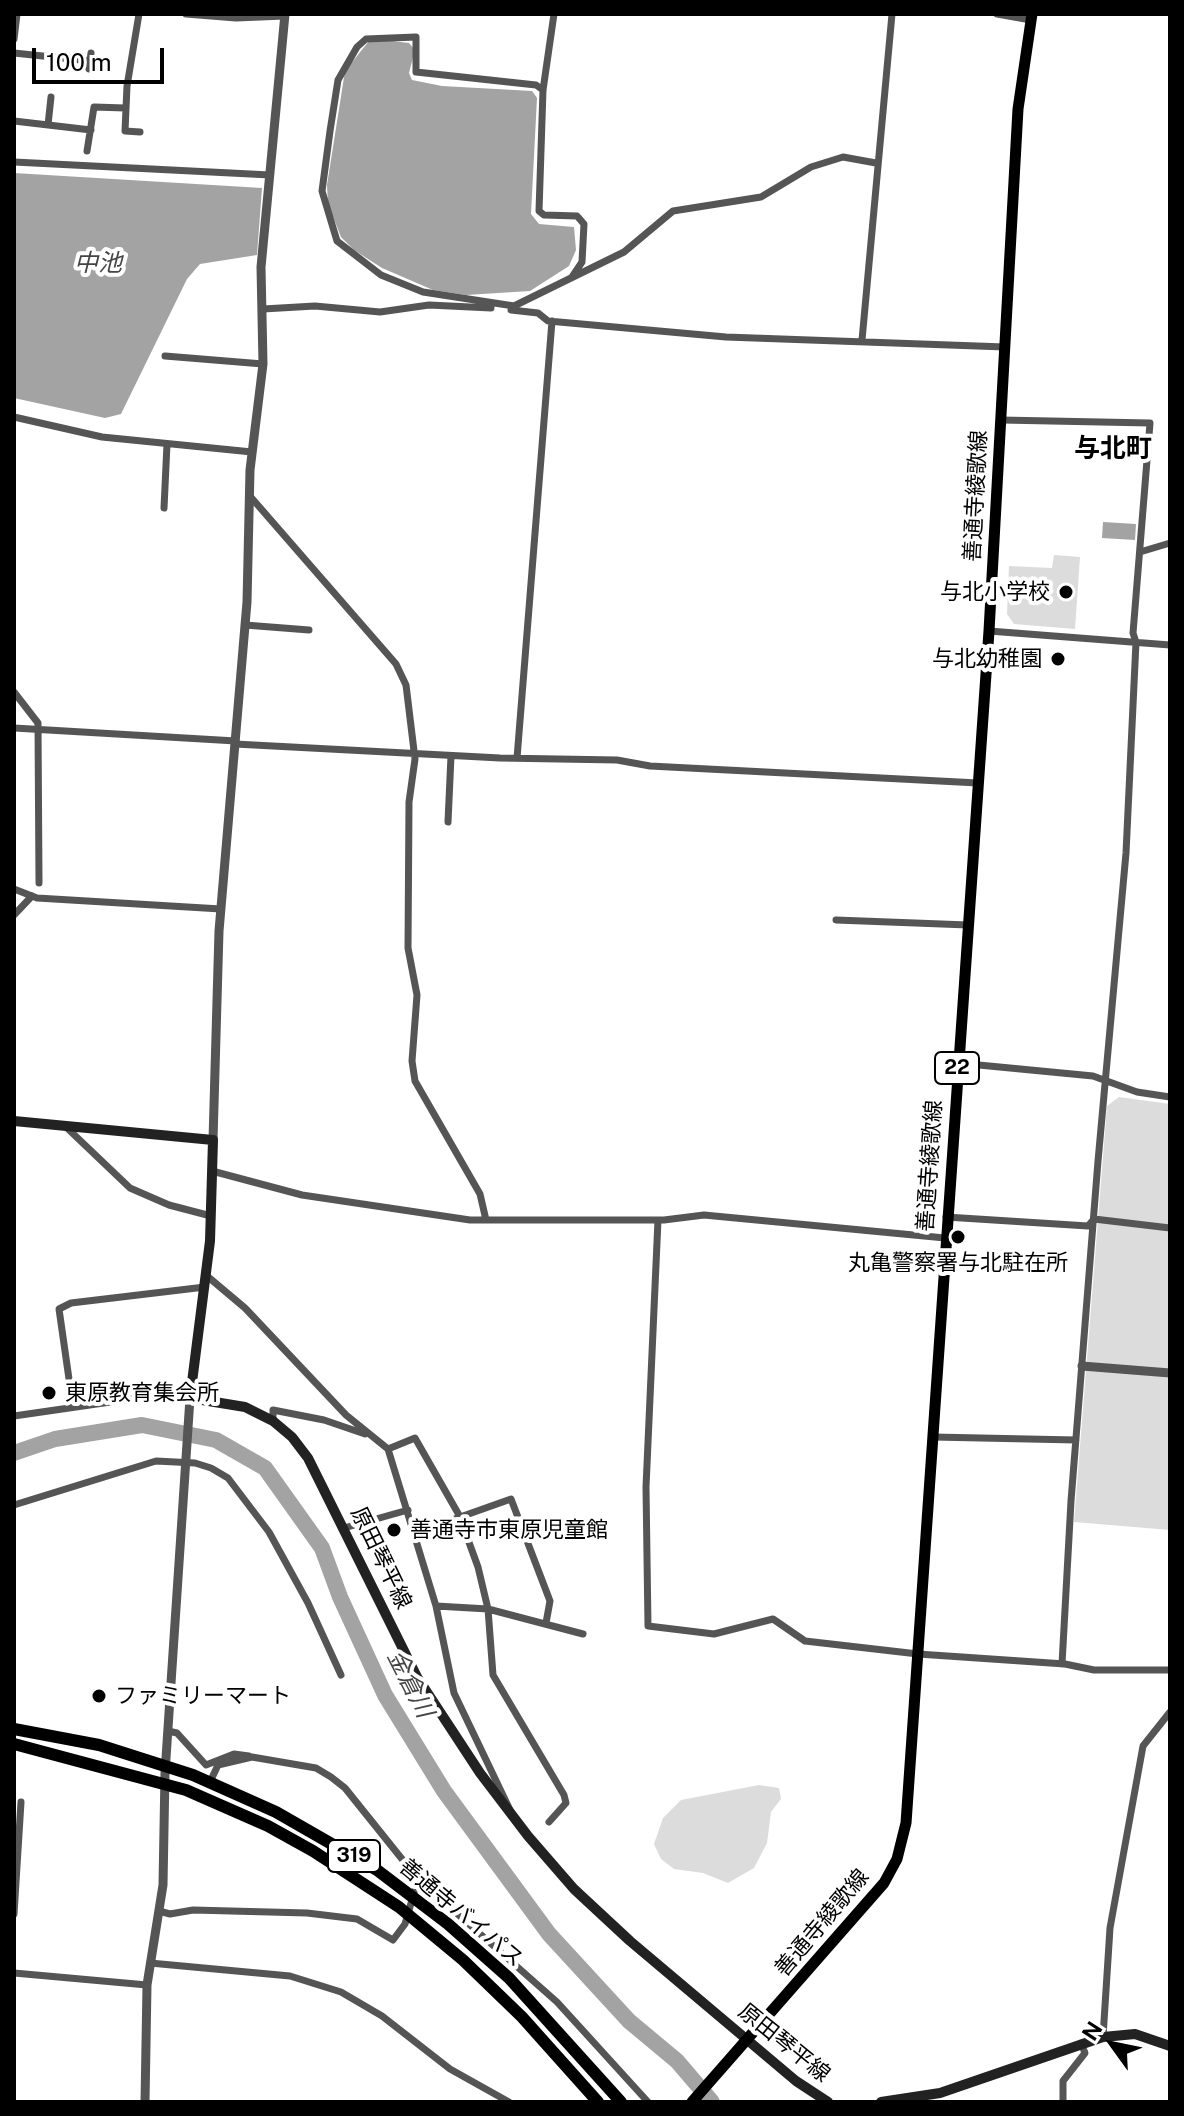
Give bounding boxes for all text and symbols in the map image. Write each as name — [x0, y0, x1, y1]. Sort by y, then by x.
scale bar — [36, 32, 168, 82]
text: 100 m — [46, 48, 112, 76]
water label: 中池 — [74, 250, 122, 278]
street label: 善通寺綾歌線 — [959, 429, 993, 563]
district label: 与北町 — [1074, 433, 1152, 465]
place label: 与北小学校 — [940, 579, 1050, 605]
marker: 与北小学校 — [1057, 583, 1075, 601]
place label: 与北幼稚園 — [932, 646, 1042, 672]
marker: 与北幼稚園 — [1049, 650, 1067, 668]
road number: 22 — [935, 1052, 979, 1084]
street label: 善通寺綾歌線 — [912, 1099, 948, 1233]
marker: 丸亀警察署与北駐在所 — [949, 1228, 967, 1246]
place label: 丸亀警察署与北駐在所 — [848, 1250, 1068, 1276]
place label: 東原教育集会所 — [65, 1380, 219, 1406]
marker: 東原教育集会所 — [40, 1384, 58, 1402]
street label: 原田琴平線 — [345, 1503, 417, 1613]
place label: 善通寺市東原児童館 — [410, 1517, 608, 1543]
marker: 善通寺市東原児童館 — [385, 1521, 403, 1539]
water label: 金倉川 — [381, 1645, 439, 1723]
place label: ファミリーマート — [115, 1683, 291, 1709]
marker: ファミリーマート — [90, 1687, 108, 1705]
road number: 319 — [328, 1840, 380, 1872]
street label: 善通寺バイパス — [394, 1853, 528, 1973]
street label: 善通寺綾歌線 — [769, 1864, 875, 1982]
street label: 原田琴平線 — [733, 1998, 835, 2088]
north arrow — [1072, 2004, 1152, 2084]
text: N — [1076, 2017, 1107, 2045]

